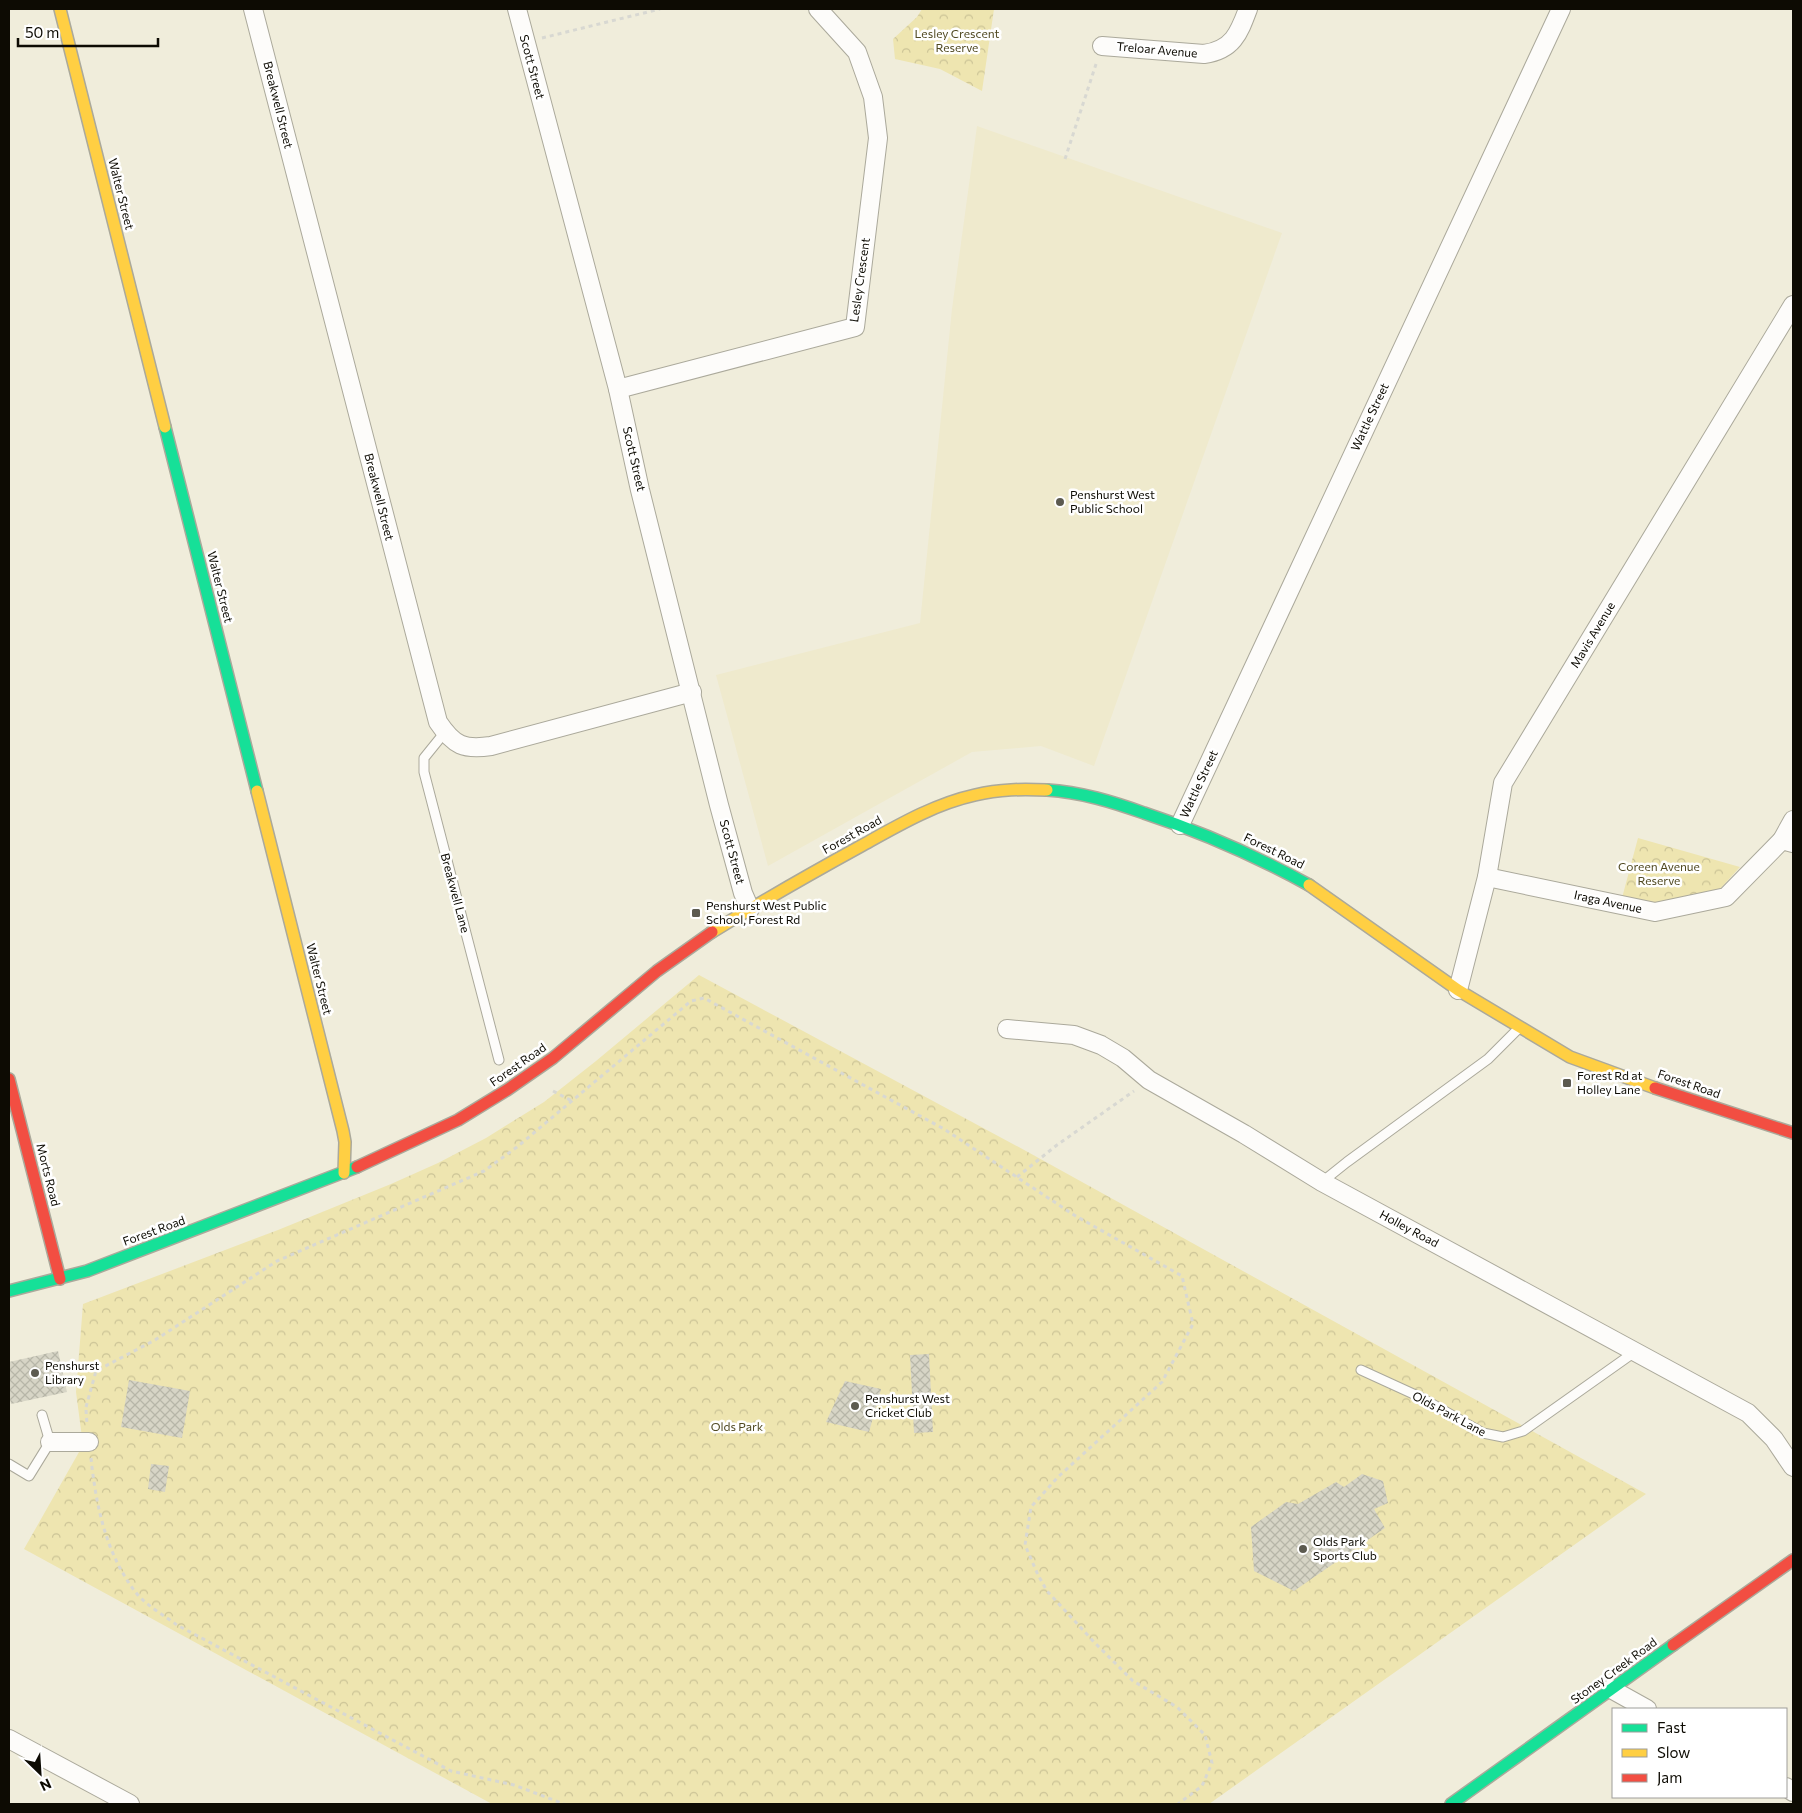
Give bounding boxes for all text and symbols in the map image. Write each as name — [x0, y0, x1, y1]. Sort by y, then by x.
scale bar — [18, 15, 158, 47]
text: 50 m — [25, 23, 59, 41]
park label: Lesley Crescent Reserve — [914, 26, 1000, 54]
street label: Scott Street — [518, 33, 548, 101]
street label: Treloar Avenue — [1116, 38, 1198, 60]
street label: Breakwell Street — [261, 60, 297, 150]
street label: Walter Street — [106, 157, 138, 231]
street label: Lesley Crescent — [846, 237, 872, 323]
street label: Wattle Street — [1347, 380, 1391, 453]
street label: Scott Street — [621, 425, 649, 493]
street label: Breakwell Street — [362, 452, 398, 542]
place label: Penshurst West Public School — [1070, 487, 1155, 515]
marker: Penshurst West Public School — [1054, 496, 1066, 508]
street label: Walter Street — [205, 550, 237, 624]
street label: Mavis Avenue — [1567, 599, 1617, 670]
street label: Wattle Street — [1176, 747, 1220, 820]
street label: Forest Road — [820, 812, 884, 856]
street label: Scott Street — [718, 818, 748, 886]
street label: Forest Road — [1242, 829, 1307, 871]
street label: Breakwell Lane — [439, 851, 473, 934]
park label: Coreen Avenue Reserve — [1618, 859, 1700, 887]
street label: Iraga Avenue — [1573, 887, 1644, 915]
place label: Penshurst West Public School, Forest Rd — [706, 898, 827, 926]
marker: Penshurst West Public School, Forest Rd — [690, 907, 702, 919]
street label: Walter Street — [304, 942, 336, 1016]
street label: Forest Road — [487, 1040, 548, 1089]
street label: Forest Road — [1656, 1066, 1723, 1100]
place label: Forest Rd at Holley Lane — [1577, 1068, 1643, 1096]
marker: Forest Rd at Holley Lane — [1561, 1077, 1573, 1089]
street label: Morts Road — [34, 1142, 64, 1208]
street label: Holley Road — [1377, 1207, 1441, 1250]
street label: Forest Road — [121, 1212, 187, 1248]
place label: Penshurst Library — [45, 1358, 100, 1386]
marker: Penshurst Library — [29, 1367, 41, 1379]
street label: Olds Park Lane — [1410, 1388, 1489, 1438]
place label: Penshurst West Cricket Club — [865, 1391, 950, 1419]
marker: Penshurst West Cricket Club — [849, 1400, 861, 1412]
park label: Olds Park — [711, 1419, 764, 1433]
place label: Olds Park Sports Club — [1313, 1534, 1377, 1562]
marker: Olds Park Sports Club — [1297, 1543, 1309, 1555]
street label: Stoney Creek Road — [1568, 1634, 1659, 1706]
legend — [1612, 1708, 1787, 1798]
text: Fast — [1657, 1718, 1686, 1736]
text: Slow — [1657, 1743, 1690, 1761]
north arrow — [15, 1748, 65, 1798]
text: Jam — [1657, 1768, 1682, 1786]
text: N — [37, 1775, 54, 1795]

